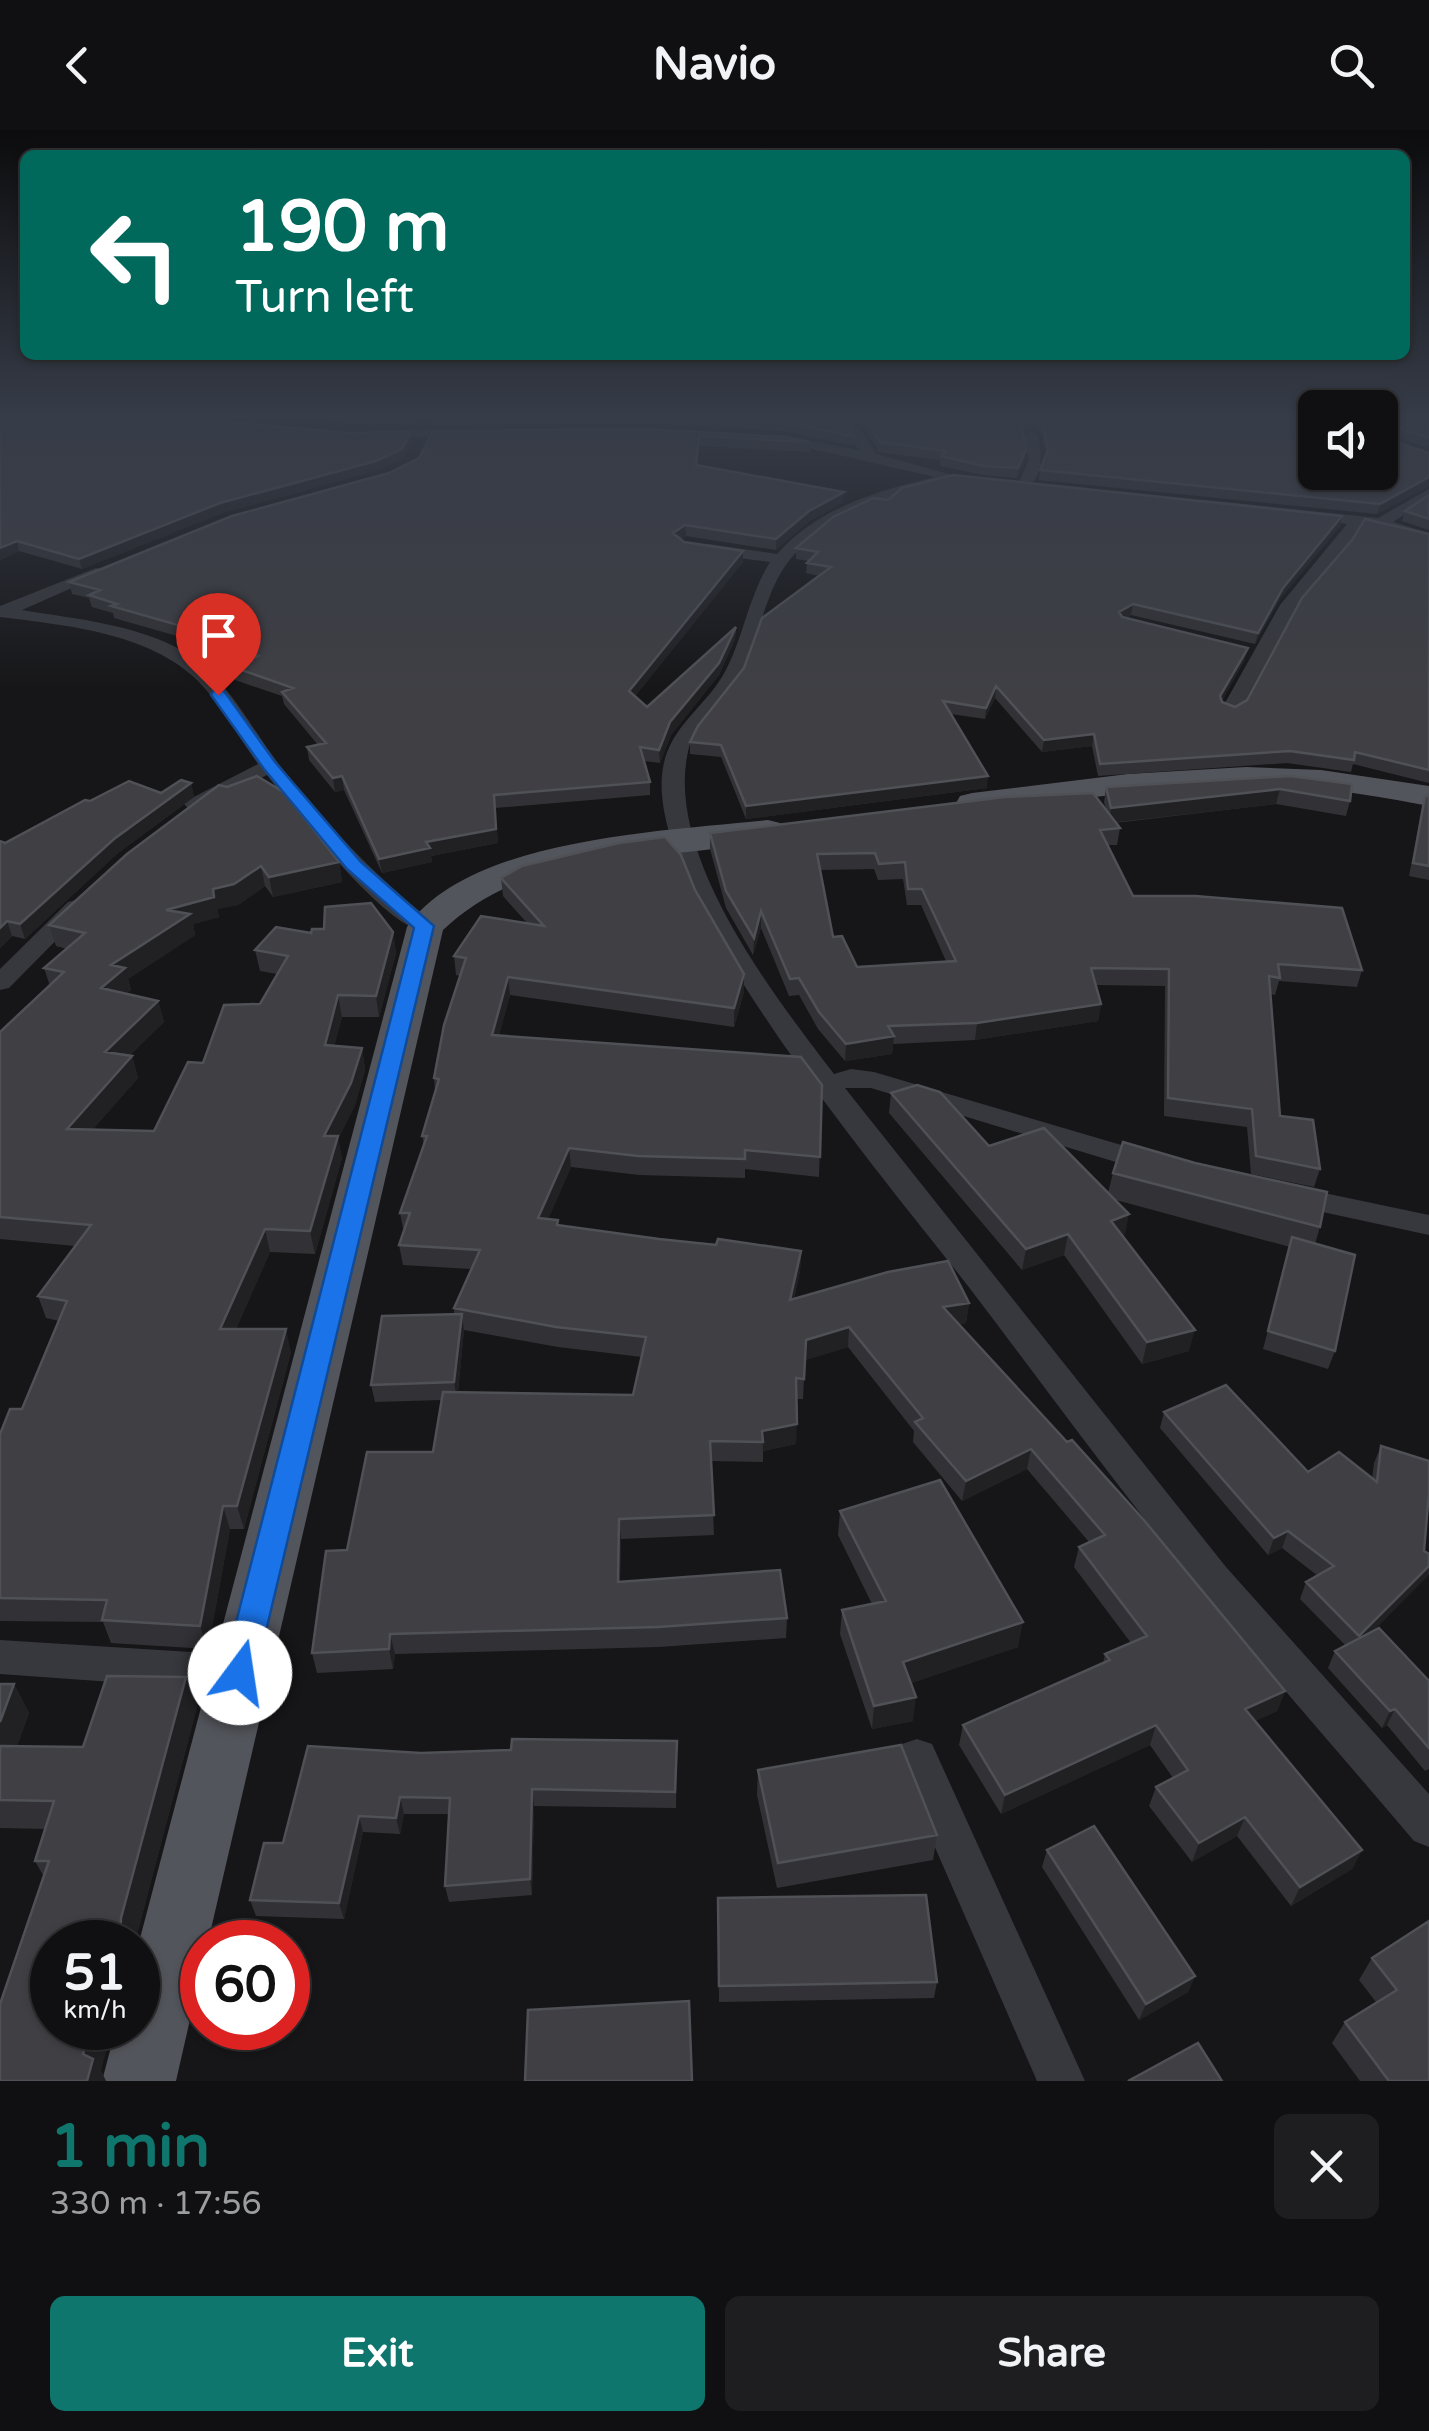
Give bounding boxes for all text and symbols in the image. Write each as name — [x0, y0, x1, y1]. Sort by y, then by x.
icon: back — [50, 38, 105, 93]
text: Navio — [653, 38, 776, 92]
icon: search — [1324, 38, 1379, 93]
text: 190 m — [235, 186, 449, 270]
icon: left — [70, 190, 200, 320]
text: Turn left — [235, 271, 414, 325]
map controls — [1298, 390, 1398, 490]
button: sound — [1298, 390, 1398, 490]
pin — [176, 593, 261, 696]
icon: arrive — [191, 608, 246, 663]
position arrow — [188, 1621, 292, 1725]
speed limit sign: 60 — [180, 1920, 310, 2050]
text: 51 — [64, 1943, 126, 2003]
text: km/h — [64, 1995, 126, 2025]
text: 1 min — [50, 2111, 210, 2183]
button: close — [1274, 2114, 1379, 2219]
text: 330 m · 17:56 — [50, 2185, 262, 2223]
button: Exit — [50, 2296, 705, 2411]
button: Share — [725, 2296, 1379, 2411]

